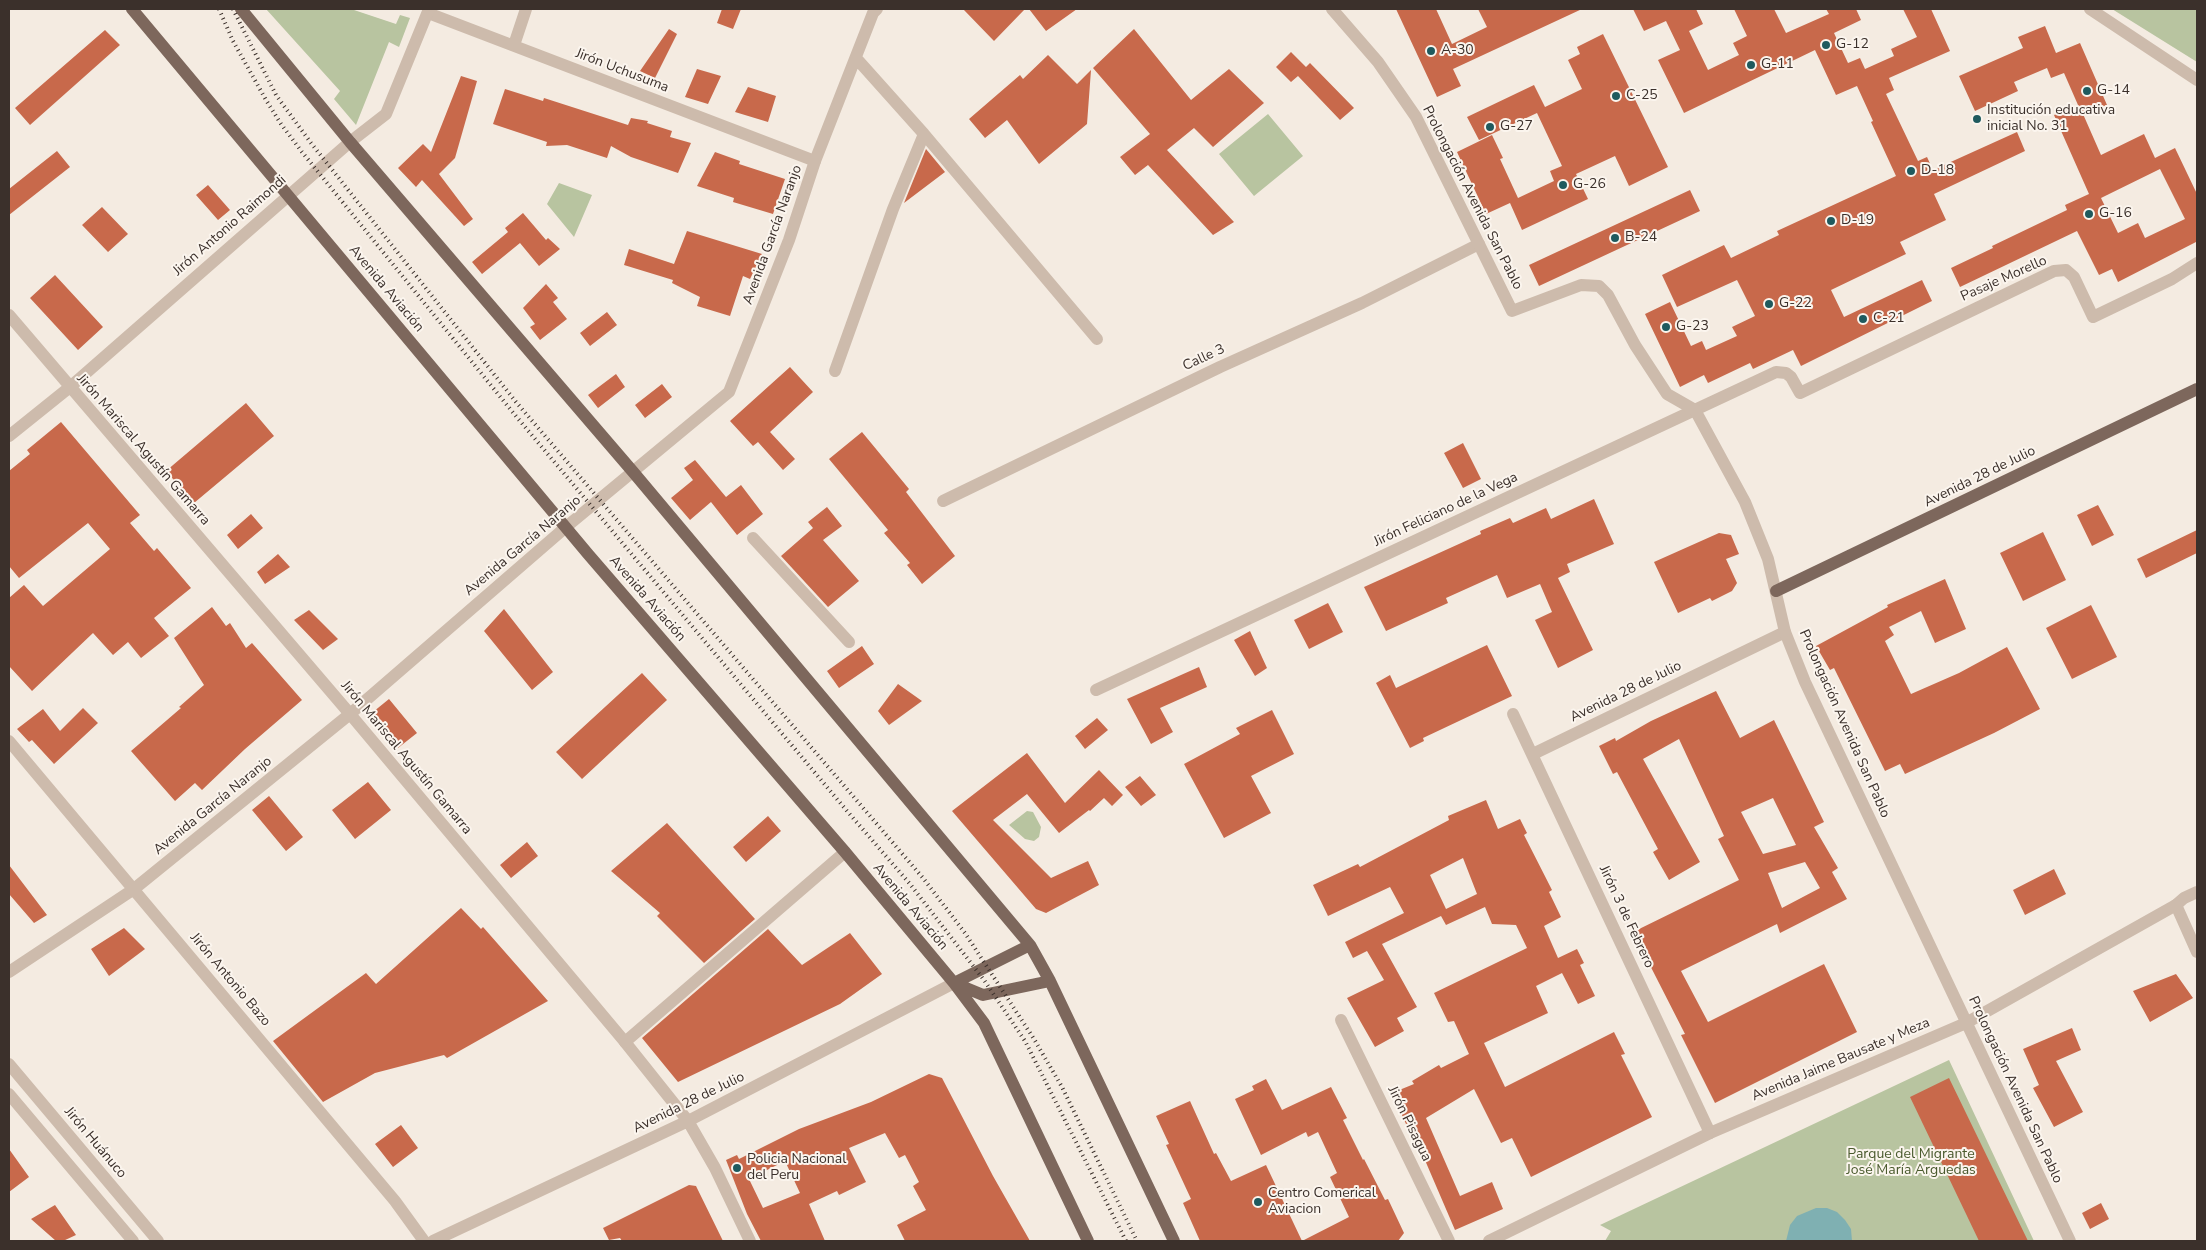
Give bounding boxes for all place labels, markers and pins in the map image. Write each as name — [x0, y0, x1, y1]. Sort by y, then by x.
place label: G-12 — [1836, 37, 1869, 53]
marker: G-12 — [1820, 39, 1832, 51]
place label: A-30 — [1441, 43, 1474, 59]
marker: A-30 — [1425, 45, 1437, 57]
place label: G-11 — [1761, 57, 1794, 73]
marker: G-11 — [1745, 59, 1757, 71]
place label: G-14 — [2097, 83, 2130, 99]
marker: G-14 — [2081, 85, 2093, 97]
place label: C-25 — [1626, 88, 1658, 104]
marker: C-25 — [1610, 90, 1622, 102]
place label: Institución educativa inicial No. 31 — [1987, 103, 2115, 136]
marker: Institución educativa inicial No. 31 — [1971, 113, 1983, 125]
place label: G-27 — [1500, 119, 1533, 135]
marker: G-27 — [1484, 121, 1496, 133]
place label: D-18 — [1921, 163, 1954, 179]
marker: D-18 — [1905, 165, 1917, 177]
place label: G-26 — [1573, 177, 1606, 193]
marker: G-26 — [1557, 179, 1569, 191]
place label: G-16 — [2099, 206, 2132, 222]
marker: G-16 — [2083, 208, 2095, 220]
place label: D-19 — [1841, 213, 1874, 229]
marker: D-19 — [1825, 215, 1837, 227]
place label: B-24 — [1625, 230, 1657, 246]
marker: B-24 — [1609, 232, 1621, 244]
place label: G-22 — [1779, 296, 1812, 312]
marker: G-22 — [1763, 298, 1775, 310]
place label: C-21 — [1873, 311, 1905, 327]
marker: C-21 — [1857, 313, 1869, 325]
place label: G-23 — [1676, 319, 1709, 335]
marker: G-23 — [1660, 321, 1672, 333]
place label: Policia Nacional del Peru — [747, 1152, 846, 1184]
marker: Policia Nacional del Peru — [731, 1162, 743, 1174]
place label: Centro Comerical Aviacion — [1268, 1186, 1376, 1218]
marker: Centro Comerical Aviacion — [1252, 1196, 1264, 1208]

